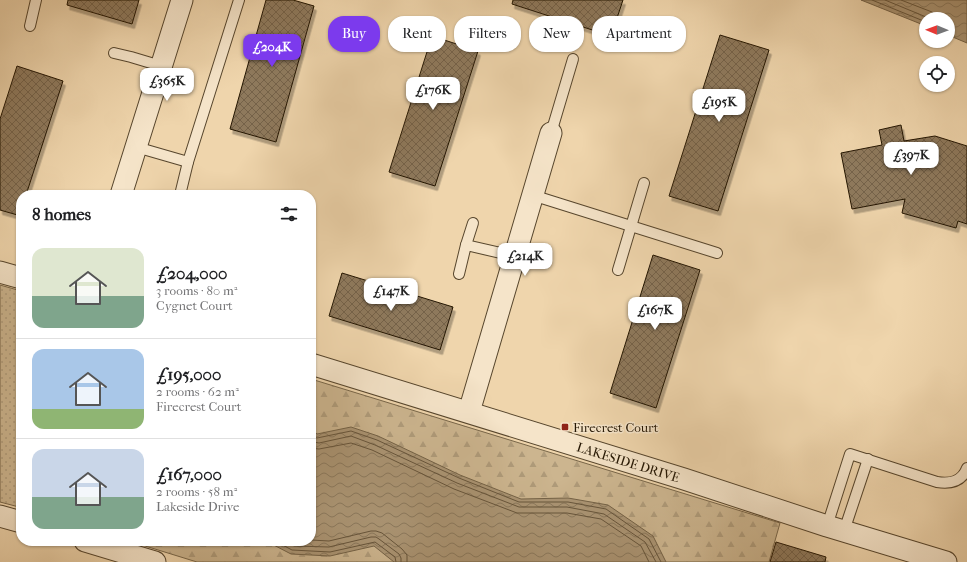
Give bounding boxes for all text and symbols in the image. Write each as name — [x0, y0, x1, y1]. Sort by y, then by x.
north arrow — [919, 12, 955, 48]
map controls — [919, 12, 955, 92]
chip: Buy — [328, 16, 380, 52]
chip: Rent — [388, 16, 446, 52]
chip: Filters — [454, 16, 521, 52]
chip: New — [529, 16, 584, 52]
chip: Apartment — [592, 16, 686, 52]
pin: £204K — [244, 34, 300, 68]
text: £204K — [252, 39, 292, 54]
button: locate — [919, 56, 955, 92]
pin: £365K — [139, 68, 195, 102]
text: £365K — [149, 73, 185, 88]
pin: £176K — [405, 77, 461, 111]
text: £176K — [415, 82, 451, 97]
pin: £195K — [691, 89, 747, 123]
text: £195K — [701, 94, 737, 109]
pin: £397K — [883, 142, 939, 176]
text: £397K — [893, 147, 929, 162]
icon: filters — [278, 203, 300, 225]
text: 8 homes — [32, 204, 91, 224]
pin: £214K — [497, 243, 553, 277]
text: £214K — [506, 248, 544, 263]
text: £204,000 — [156, 263, 227, 283]
icon: home — [64, 264, 112, 312]
pin: £147K — [363, 278, 419, 312]
text: 3 rooms · 80 m² — [156, 283, 237, 298]
text: £147K — [373, 283, 409, 298]
pin: £167K — [627, 297, 683, 331]
text: Cygnet Court — [156, 298, 233, 313]
text: £167K — [637, 302, 673, 317]
text: £195,000 — [156, 364, 221, 384]
icon: home — [64, 365, 112, 413]
text: 2 rooms · 62 m² — [156, 384, 239, 399]
text: Firecrest Court — [156, 399, 241, 414]
place label: Firecrest Court — [573, 420, 659, 435]
marker: Firecrest Court — [560, 422, 570, 432]
street label: LAKESIDE DRIVE — [575, 439, 682, 485]
text: £167,000 — [156, 464, 222, 484]
icon: home — [64, 465, 112, 513]
text: 2 rooms · 58 m² — [156, 484, 237, 499]
text: Lakeside Drive — [156, 499, 239, 514]

